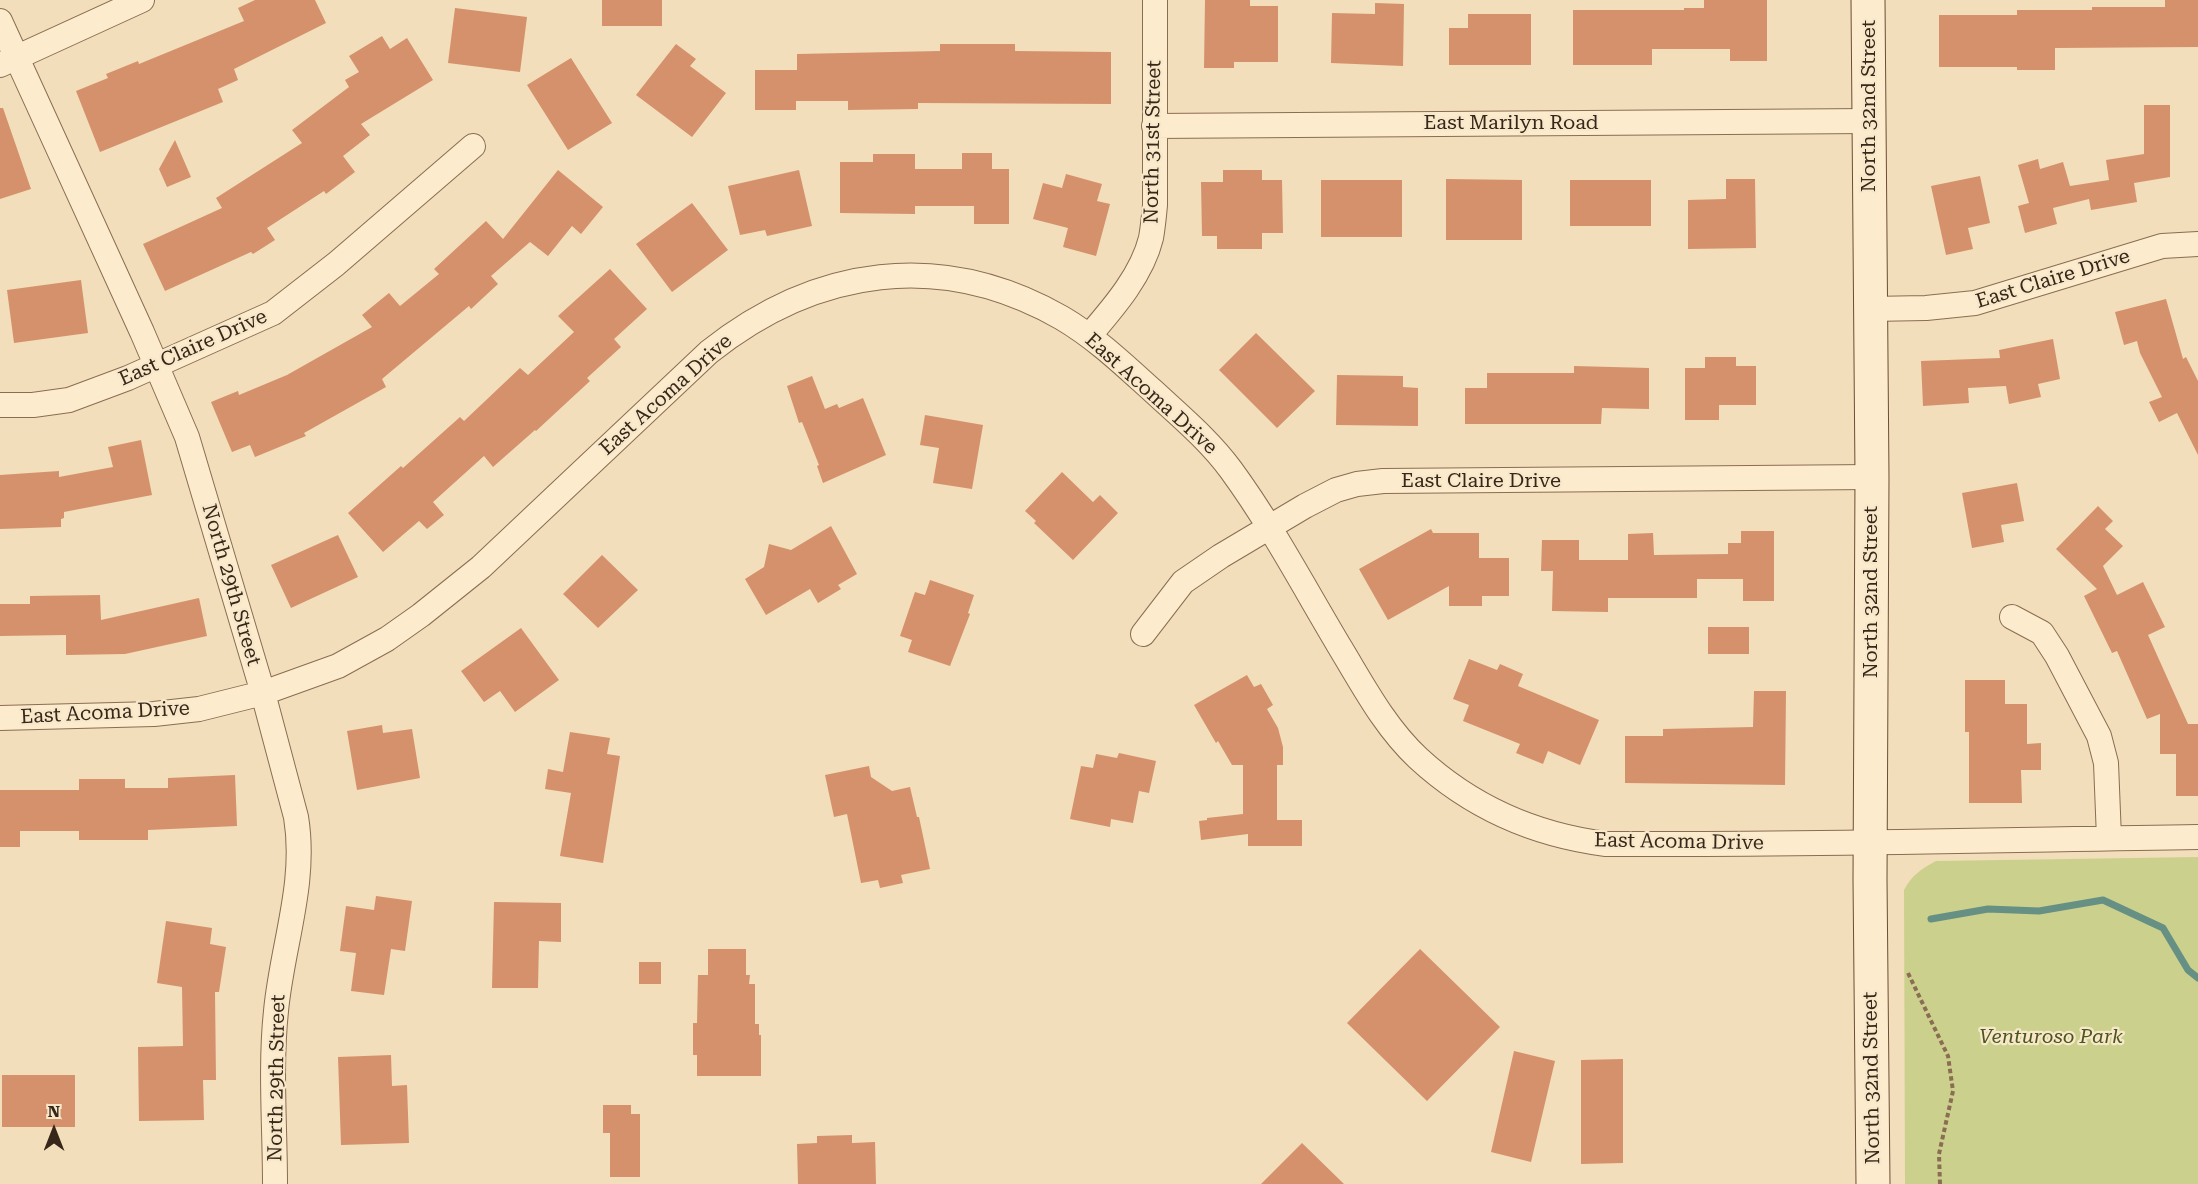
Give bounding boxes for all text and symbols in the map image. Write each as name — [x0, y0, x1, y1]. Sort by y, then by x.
street label: North 32nd Street — [1857, 20, 1881, 192]
street label: North 31st Street — [1140, 60, 1166, 224]
street label: East Marilyn Road — [1423, 111, 1599, 135]
street label: East Claire Drive — [1973, 244, 2133, 314]
street label: East Claire Drive — [115, 305, 271, 391]
street label: East Acoma Drive — [1080, 328, 1222, 460]
street label: East Acoma Drive — [595, 329, 737, 461]
street label: East Claire Drive — [1401, 469, 1561, 493]
street label: North 29th Street — [196, 501, 266, 669]
street label: North 32nd Street — [1859, 506, 1883, 678]
street label: East Acoma Drive — [20, 697, 190, 729]
street label: East Acoma Drive — [1594, 829, 1764, 855]
street label: North 32nd Street — [1858, 992, 1886, 1164]
street label: North 29th Street — [264, 994, 290, 1162]
park label: Venturoso Park — [1979, 1025, 2123, 1049]
north arrow — [24, 1100, 84, 1160]
text: N — [48, 1102, 60, 1121]

